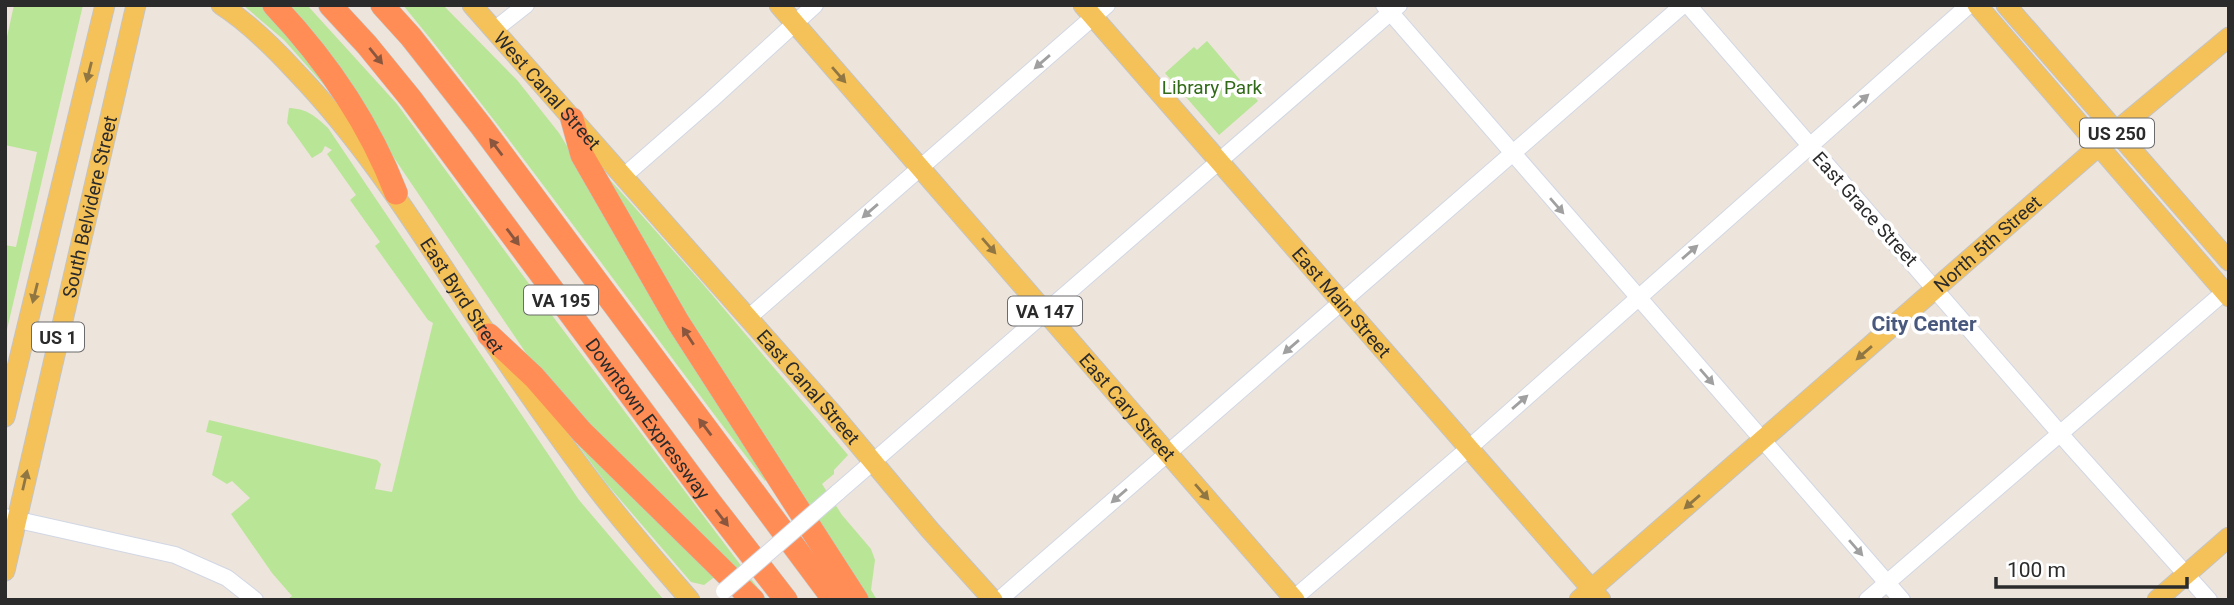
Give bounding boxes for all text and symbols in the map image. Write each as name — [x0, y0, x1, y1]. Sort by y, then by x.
street label: West Canal Street — [489, 26, 606, 154]
one-way arrow — [368, 47, 383, 64]
one-way arrow — [1033, 54, 1050, 69]
one-way arrow — [83, 61, 94, 83]
one-way arrow — [831, 66, 846, 83]
park label: Library Park — [1162, 76, 1263, 99]
one-way arrow — [1852, 94, 1869, 109]
street label: South Belvidere Street — [57, 113, 122, 300]
road number: US 250 — [2080, 118, 2154, 148]
one-way arrow — [489, 138, 504, 156]
street label: East Grace Street — [1808, 147, 1922, 271]
street label: North 5th Street — [1929, 190, 2046, 297]
one-way arrow — [1549, 197, 1564, 214]
one-way arrow — [861, 203, 879, 219]
one-way arrow — [506, 228, 520, 246]
street label: East Byrd Street — [415, 233, 509, 358]
one-way arrow — [981, 238, 996, 255]
street label: East Main Street — [1287, 242, 1396, 362]
one-way arrow — [1681, 244, 1698, 260]
one-way arrow — [29, 282, 40, 304]
road number: VA 195 — [524, 286, 598, 314]
road number: VA 147 — [1008, 296, 1082, 326]
district label: City Center — [1871, 312, 1977, 336]
road number: US 1 — [32, 323, 84, 352]
street label: East Canal Street — [752, 325, 865, 449]
one-way arrow — [681, 327, 694, 346]
street label: Downtown Expressway — [581, 333, 715, 504]
one-way arrow — [1282, 339, 1300, 355]
one-way arrow — [1855, 345, 1872, 360]
street label: East Cary Street — [1075, 348, 1180, 465]
one-way arrow — [1699, 368, 1715, 386]
one-way arrow — [1511, 394, 1529, 410]
one-way arrow — [698, 418, 712, 437]
one-way arrow — [19, 469, 30, 491]
one-way arrow — [1194, 483, 1210, 501]
one-way arrow — [1110, 488, 1127, 503]
one-way arrow — [1683, 494, 1700, 509]
one-way arrow — [715, 508, 730, 526]
one-way arrow — [1848, 539, 1864, 557]
scale bar — [1996, 546, 2187, 590]
text: 100 m — [2007, 558, 2066, 582]

